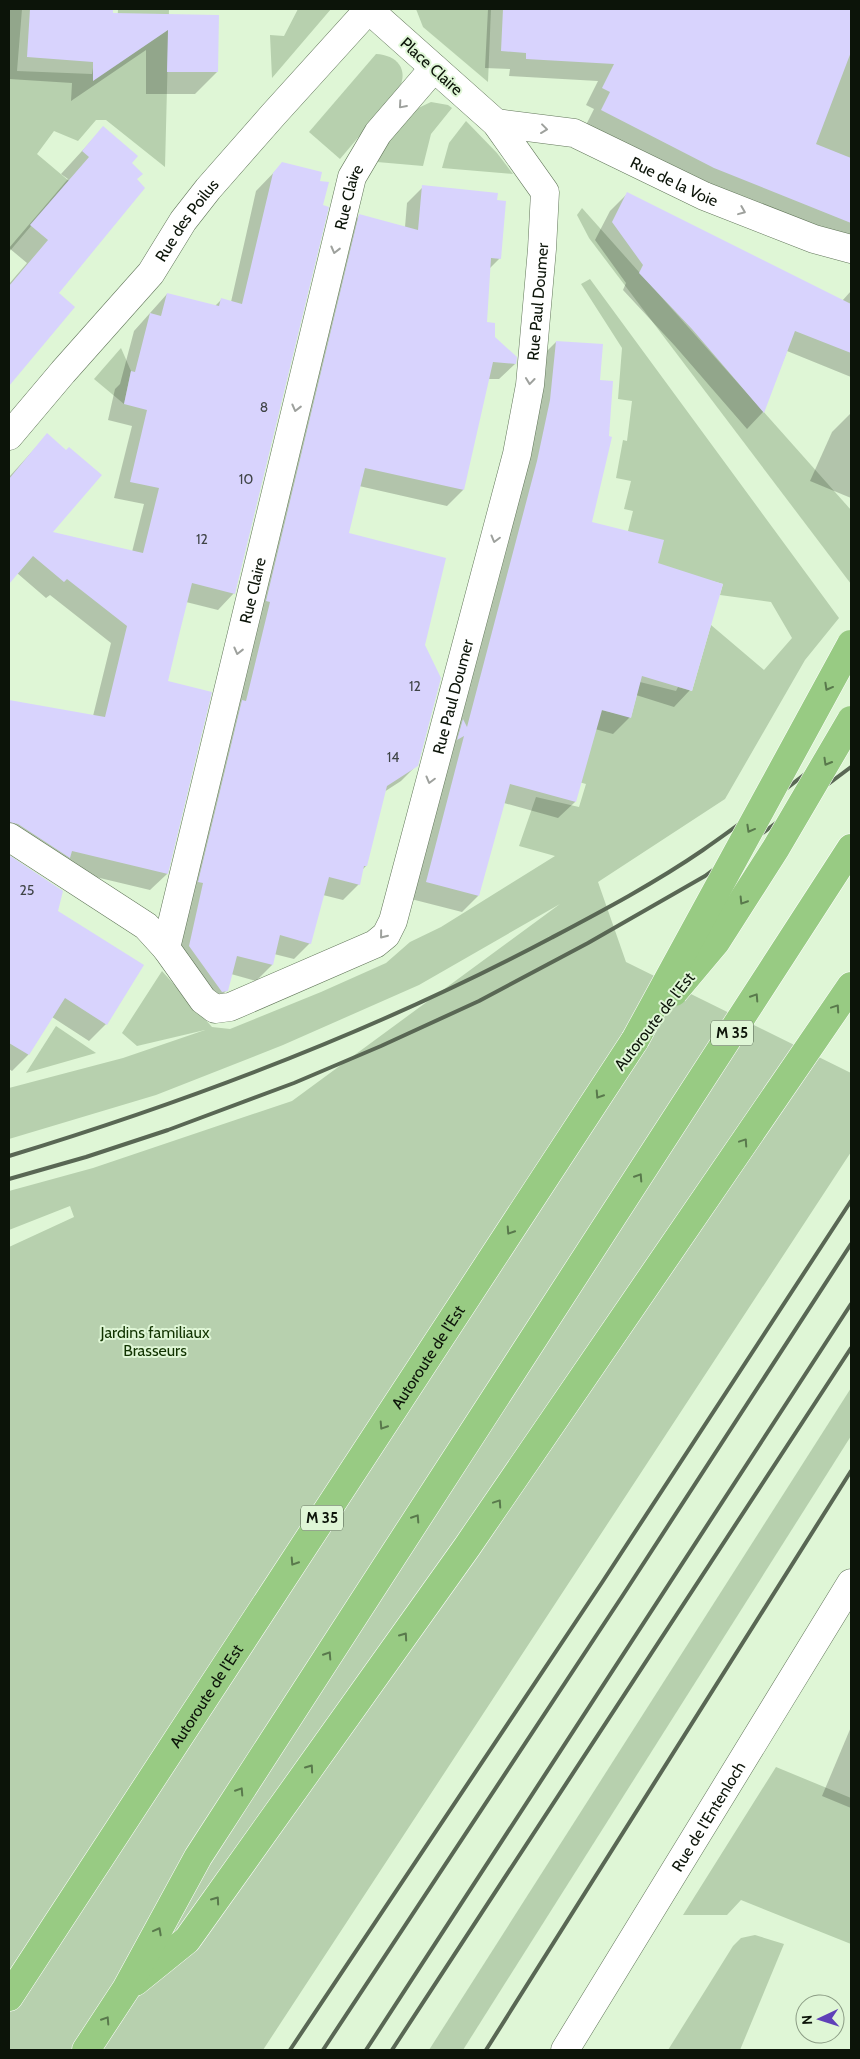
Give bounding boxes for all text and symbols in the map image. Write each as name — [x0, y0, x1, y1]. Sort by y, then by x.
street label: Place Claire — [397, 33, 467, 99]
one-way arrow — [399, 100, 408, 109]
one-way arrow — [541, 123, 549, 134]
street label: Rue de la Voie — [627, 153, 721, 210]
street label: Rue Claire — [331, 161, 367, 232]
street label: Rue des Poilus — [151, 175, 223, 265]
one-way arrow — [737, 205, 746, 215]
street label: Rue Paul Doumer — [523, 241, 552, 361]
one-way arrow — [330, 245, 341, 254]
one-way arrow — [525, 377, 536, 385]
house number: 8 — [260, 398, 268, 416]
one-way arrow — [291, 403, 302, 412]
house number: 10 — [239, 470, 253, 488]
house number: 12 — [196, 530, 208, 548]
one-way arrow — [490, 534, 500, 542]
street label: Rue Claire — [236, 555, 270, 626]
street label: Rue Paul Doumer — [429, 636, 478, 756]
one-way arrow — [233, 646, 244, 655]
house number: 12 — [409, 677, 421, 695]
one-way arrow — [824, 681, 834, 690]
house number: 14 — [387, 748, 399, 766]
one-way arrow — [823, 756, 833, 765]
one-way arrow — [426, 776, 436, 784]
one-way arrow — [746, 824, 756, 833]
house number: 25 — [20, 881, 34, 899]
one-way arrow — [739, 895, 749, 904]
one-way arrow — [381, 929, 389, 938]
street label: Autoroute de l’Est — [610, 968, 699, 1074]
one-way arrow — [749, 993, 759, 1002]
one-way arrow — [830, 1005, 839, 1014]
road number: M 35 — [711, 1020, 753, 1046]
one-way arrow — [595, 1090, 605, 1099]
one-way arrow — [738, 1139, 747, 1148]
one-way arrow — [632, 1174, 642, 1183]
one-way arrow — [507, 1225, 516, 1235]
street label: Autoroute de l’Est — [388, 1301, 469, 1412]
park label: Jardins familiaux Brasseurs — [99, 1323, 210, 1360]
one-way arrow — [379, 1420, 389, 1429]
one-way arrow — [492, 1499, 501, 1508]
road number: M 35 — [301, 1506, 343, 1530]
one-way arrow — [410, 1514, 419, 1524]
one-way arrow — [291, 1556, 300, 1565]
one-way arrow — [398, 1632, 407, 1641]
street label: Autoroute de l’Est — [166, 1640, 247, 1751]
one-way arrow — [322, 1651, 331, 1660]
street label: Rue de l'Entenloch — [668, 1758, 749, 1875]
one-way arrow — [304, 1764, 313, 1774]
one-way arrow — [234, 1788, 243, 1797]
one-way arrow — [210, 1896, 219, 1906]
one-way arrow — [152, 1927, 162, 1936]
north arrow — [795, 1994, 845, 2044]
text: N — [798, 2014, 816, 2025]
one-way arrow — [100, 2016, 109, 2026]

